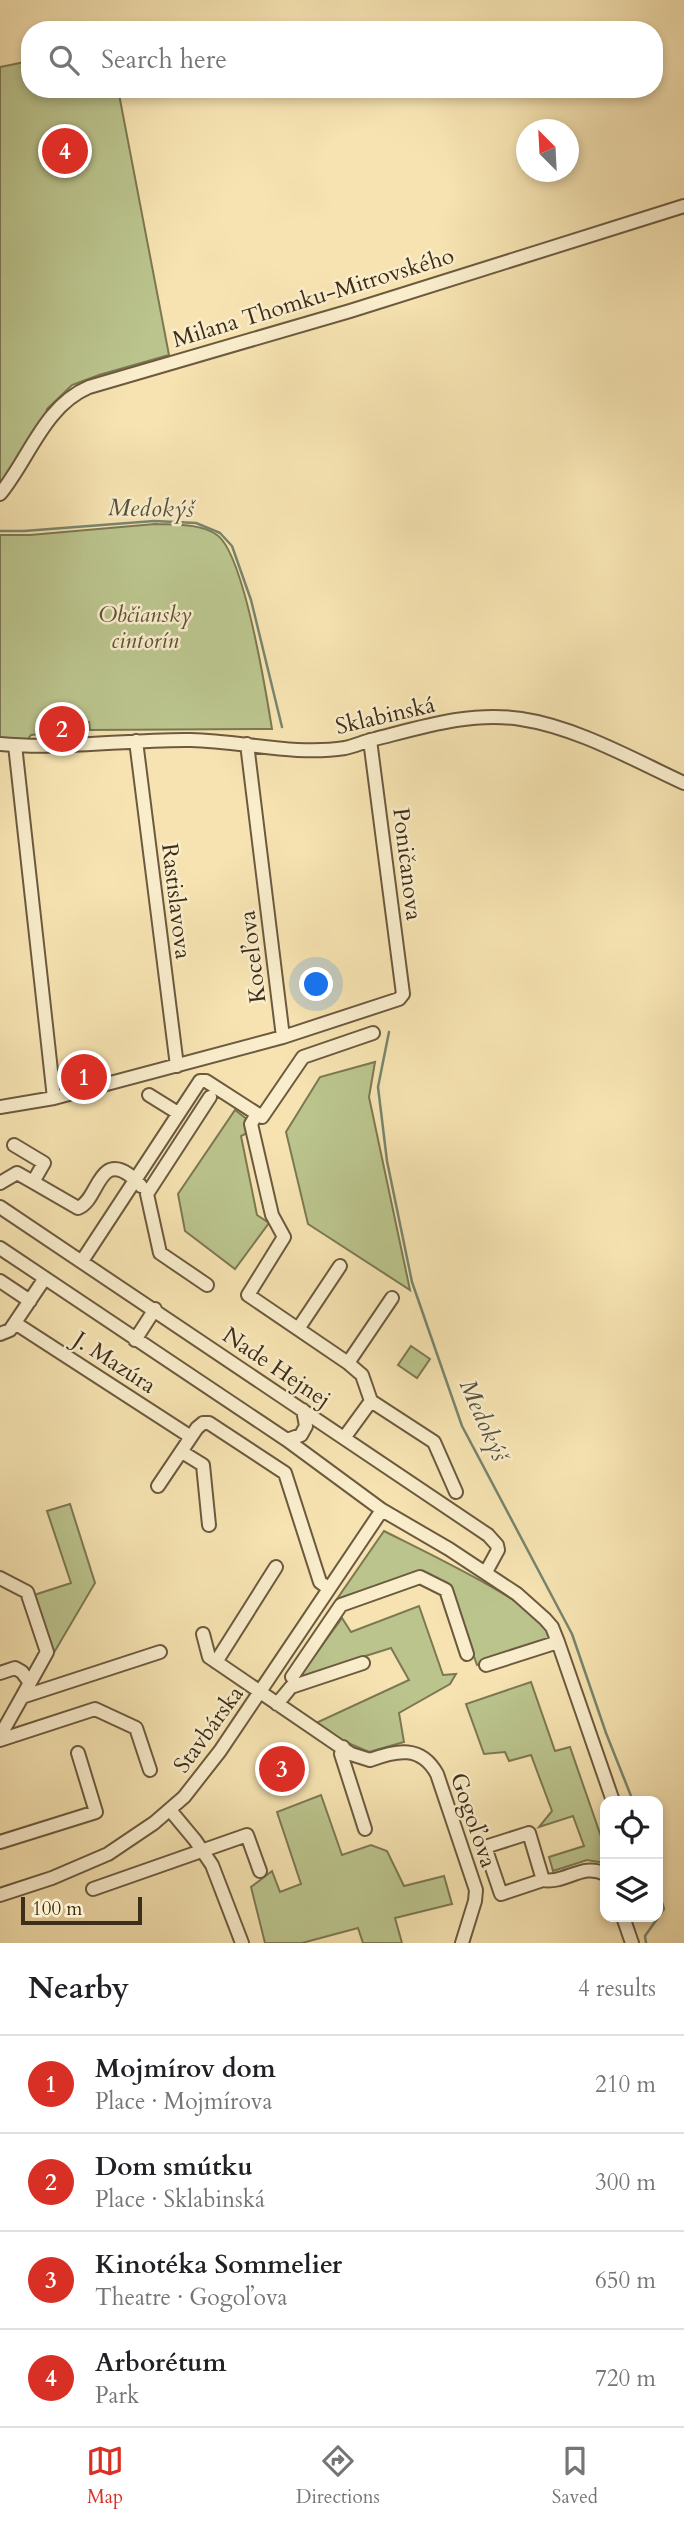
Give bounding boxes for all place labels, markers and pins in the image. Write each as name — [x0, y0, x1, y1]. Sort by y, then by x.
pin: 4 — [42, 125, 88, 177]
pin: 2 — [39, 703, 85, 755]
pin: 1 — [61, 1051, 107, 1103]
pin: 3 — [259, 1743, 305, 1795]

